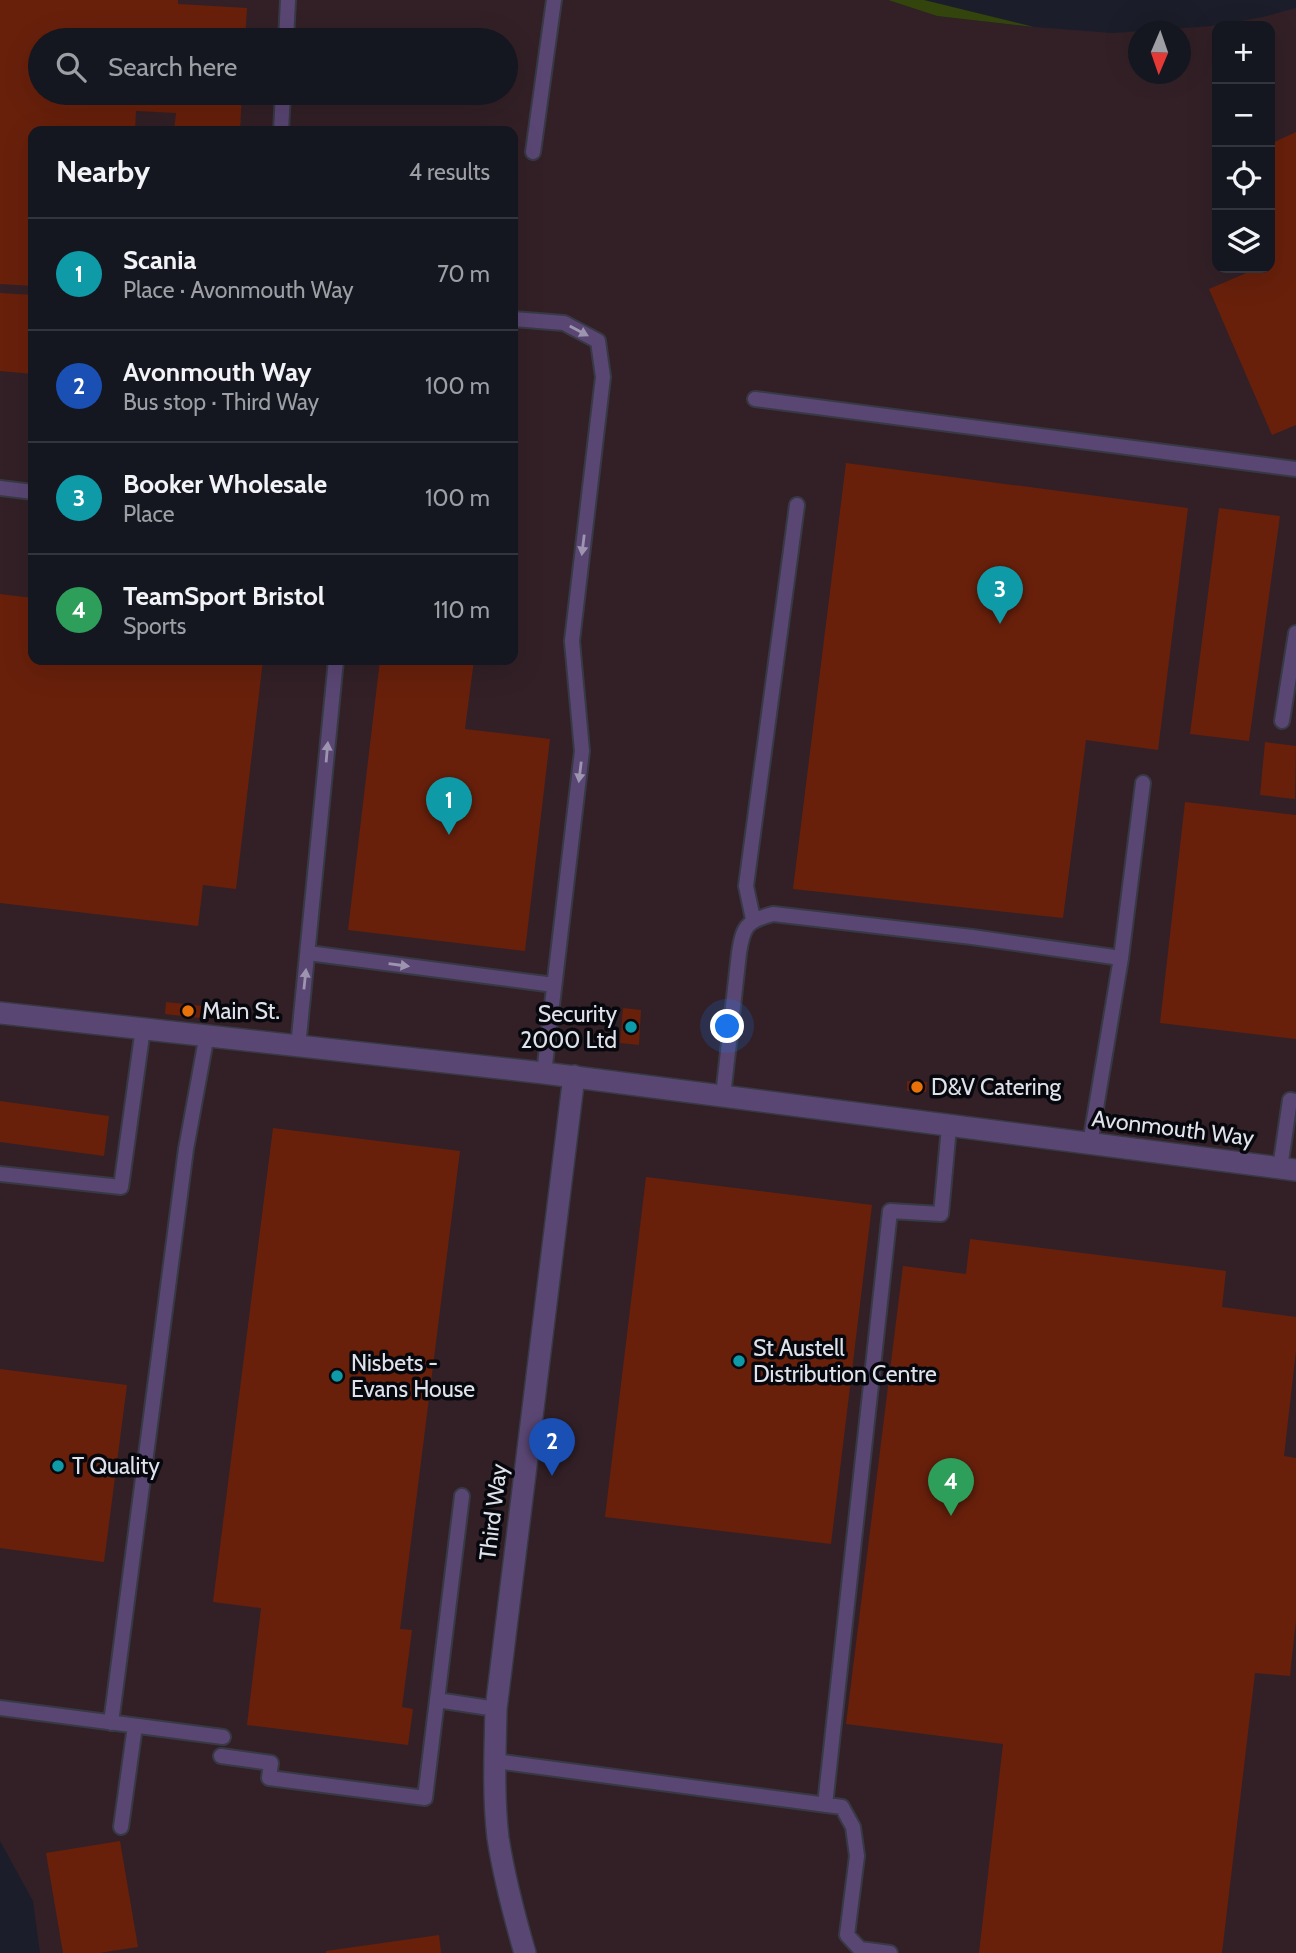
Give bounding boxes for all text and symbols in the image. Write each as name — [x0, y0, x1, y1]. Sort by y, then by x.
north arrow — [1128, 21, 1191, 84]
map controls — [1212, 21, 1275, 273]
button: + — [1212, 21, 1275, 84]
search box — [28, 28, 518, 105]
icon: search — [52, 48, 90, 86]
text: Search here — [108, 51, 237, 83]
button: − — [1212, 84, 1275, 147]
button: locate — [1212, 147, 1275, 210]
text: Nearby — [56, 153, 150, 190]
text: 4 results — [409, 158, 490, 186]
button: layers — [1212, 210, 1275, 273]
text: Scania — [123, 244, 196, 276]
text: 1 — [75, 260, 83, 288]
text: 70 m — [437, 260, 490, 288]
text: Place · Avonmouth Way — [123, 276, 354, 304]
one-way arrow — [569, 325, 589, 337]
text: Avonmouth Way — [123, 356, 312, 388]
text: 2 — [73, 372, 85, 400]
text: 100 m — [425, 372, 490, 400]
text: Bus stop · Third Way — [123, 388, 319, 416]
text: Booker Wholesale — [123, 468, 327, 500]
text: 3 — [73, 484, 85, 512]
text: 100 m — [425, 484, 490, 512]
text: Place — [123, 500, 175, 528]
one-way arrow — [577, 535, 588, 557]
pin: 3 — [977, 566, 1023, 624]
text: TeamSport Bristol — [123, 580, 325, 612]
text: 4 — [72, 596, 86, 624]
text: 110 m — [434, 596, 490, 624]
text: Sports — [123, 612, 186, 640]
one-way arrow — [322, 741, 333, 763]
one-way arrow — [574, 761, 585, 783]
pin: 1 — [426, 777, 472, 835]
one-way arrow — [389, 959, 411, 970]
one-way arrow — [300, 967, 311, 989]
place label: Main St. — [202, 997, 280, 1025]
place label: Security 2000 Ltd — [520, 1000, 617, 1054]
marker: Main St. — [180, 1003, 196, 1019]
your location — [710, 1009, 744, 1043]
marker: Security 2000 Ltd — [623, 1019, 639, 1035]
place label: D&V Catering — [931, 1073, 1061, 1101]
marker: D&V Catering — [909, 1079, 925, 1095]
street label: Avonmouth Way — [1090, 1104, 1256, 1152]
place label: St Austell Distribution Centre — [753, 1334, 937, 1388]
place label: Nisbets - Evans House — [351, 1349, 475, 1403]
marker: St Austell Distribution Centre — [731, 1353, 747, 1369]
marker: Nisbets - Evans House — [329, 1368, 345, 1384]
pin: 2 — [529, 1418, 575, 1476]
place label: T Quality — [72, 1452, 160, 1480]
marker: T Quality — [50, 1458, 66, 1474]
pin: 4 — [928, 1458, 974, 1516]
street label: Third Way — [473, 1462, 513, 1562]

